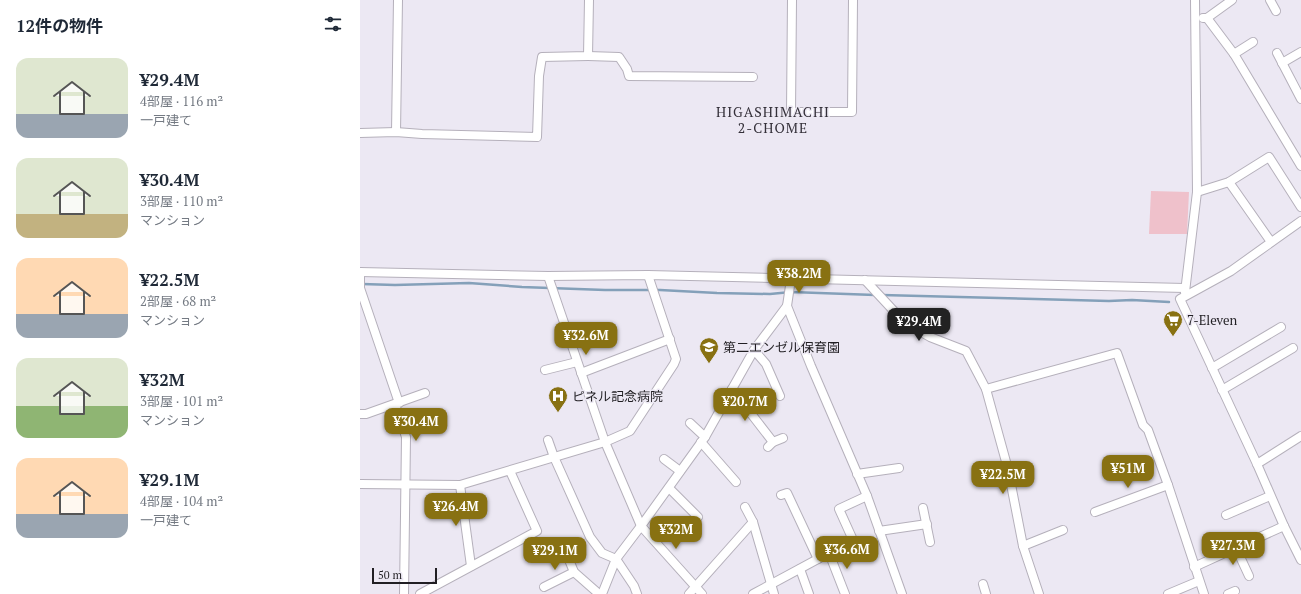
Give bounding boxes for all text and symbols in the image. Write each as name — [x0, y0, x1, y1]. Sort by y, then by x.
icon: filters — [322, 13, 344, 35]
text: 12件の物件 — [16, 14, 103, 37]
text: ¥29.4M — [140, 68, 199, 91]
icon: home — [48, 74, 96, 122]
text: 4部屋 · 116 m² — [140, 92, 223, 110]
district label: HIGASHIMACHI 2-CHOME — [716, 102, 830, 137]
text: 一戸建て — [140, 111, 192, 129]
text: ¥30.4M — [140, 168, 199, 191]
icon: home — [48, 174, 96, 222]
text: 3部屋 · 110 m² — [140, 192, 223, 210]
text: マンション — [140, 211, 205, 229]
pin: ¥38.2M — [766, 260, 832, 294]
text: ¥38.2M — [776, 264, 822, 282]
text: ¥22.5M — [140, 268, 199, 291]
icon: home — [48, 274, 96, 322]
text: 2部屋 · 68 m² — [140, 292, 216, 310]
pin: ¥29.4M — [886, 308, 952, 342]
supermarket icon: 7-Eleven — [1162, 309, 1184, 337]
text: マンション — [140, 311, 205, 329]
place label: 7-Eleven — [1187, 311, 1237, 329]
text: ¥29.4M — [896, 312, 942, 330]
pin: ¥32.6M — [553, 322, 619, 356]
text: ¥32.6M — [563, 326, 609, 344]
school or university icon: 第二エンゼル保育園 — [698, 336, 720, 364]
place label: 第二エンゼル保育園 — [723, 338, 840, 356]
text: ¥32M — [140, 368, 185, 391]
icon: home — [48, 374, 96, 422]
hospital icon: ピネル記念病院 — [547, 385, 569, 413]
place label: ピネル記念病院 — [572, 387, 663, 405]
pin: ¥20.7M — [712, 388, 778, 422]
text: 3部屋 · 101 m² — [140, 392, 223, 410]
text: ¥20.7M — [722, 392, 768, 410]
pin: ¥30.4M — [383, 408, 449, 442]
text: マンション — [140, 411, 205, 429]
text: ¥30.4M — [393, 412, 439, 430]
pin: ¥51M — [1104, 455, 1152, 489]
text: ¥51M — [1111, 459, 1145, 477]
pin: ¥22.5M — [970, 461, 1036, 495]
text: ¥22.5M — [980, 465, 1026, 483]
text: ¥29.1M — [140, 468, 199, 491]
icon: home — [48, 474, 96, 522]
text: 4部屋 · 104 m² — [140, 492, 223, 510]
pin: ¥26.4M — [423, 493, 489, 527]
text: ¥26.4M — [433, 497, 479, 515]
text: 一戸建て — [140, 511, 192, 529]
pin: ¥32M — [652, 516, 700, 550]
text: ¥32M — [659, 520, 693, 538]
pin: ¥27.3M — [1200, 532, 1266, 566]
pin: ¥36.6M — [814, 536, 880, 570]
text: ¥27.3M — [1211, 536, 1255, 554]
pin: ¥29.1M — [522, 537, 588, 571]
text: ¥36.6M — [824, 540, 870, 558]
text: ¥29.1M — [532, 541, 578, 559]
scale bar — [372, 566, 437, 585]
text: 50 m — [378, 568, 402, 582]

